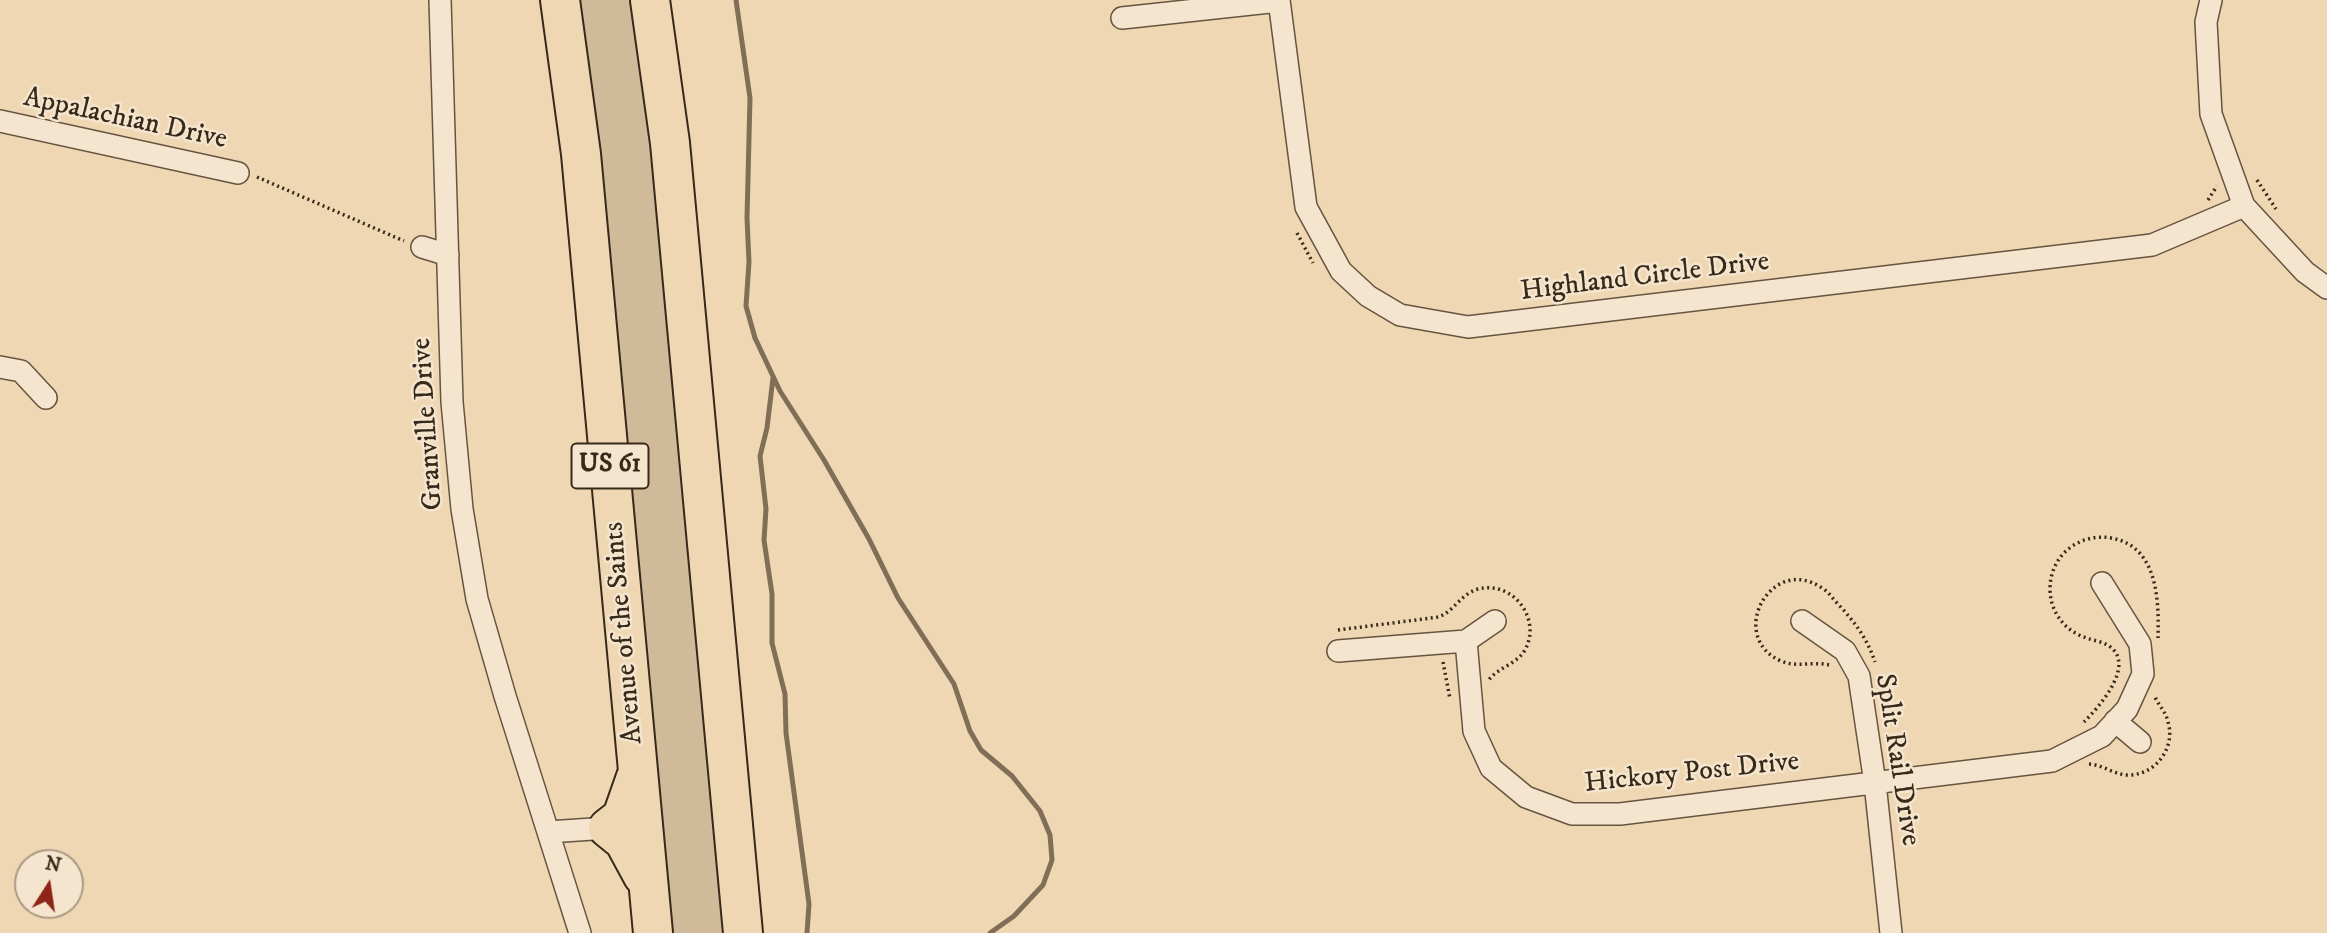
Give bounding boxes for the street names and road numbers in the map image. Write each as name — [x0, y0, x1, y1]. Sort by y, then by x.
street label: Appalachian Drive — [20, 82, 230, 158]
street label: Highland Circle Drive — [1519, 246, 1771, 310]
street label: Granville Drive — [406, 337, 452, 511]
road number: US 61 — [572, 444, 648, 488]
street label: Avenue of the Saints — [599, 520, 651, 746]
street label: Split Rail Drive — [1866, 672, 1926, 848]
street label: Hickory Post Drive — [1583, 746, 1801, 802]

